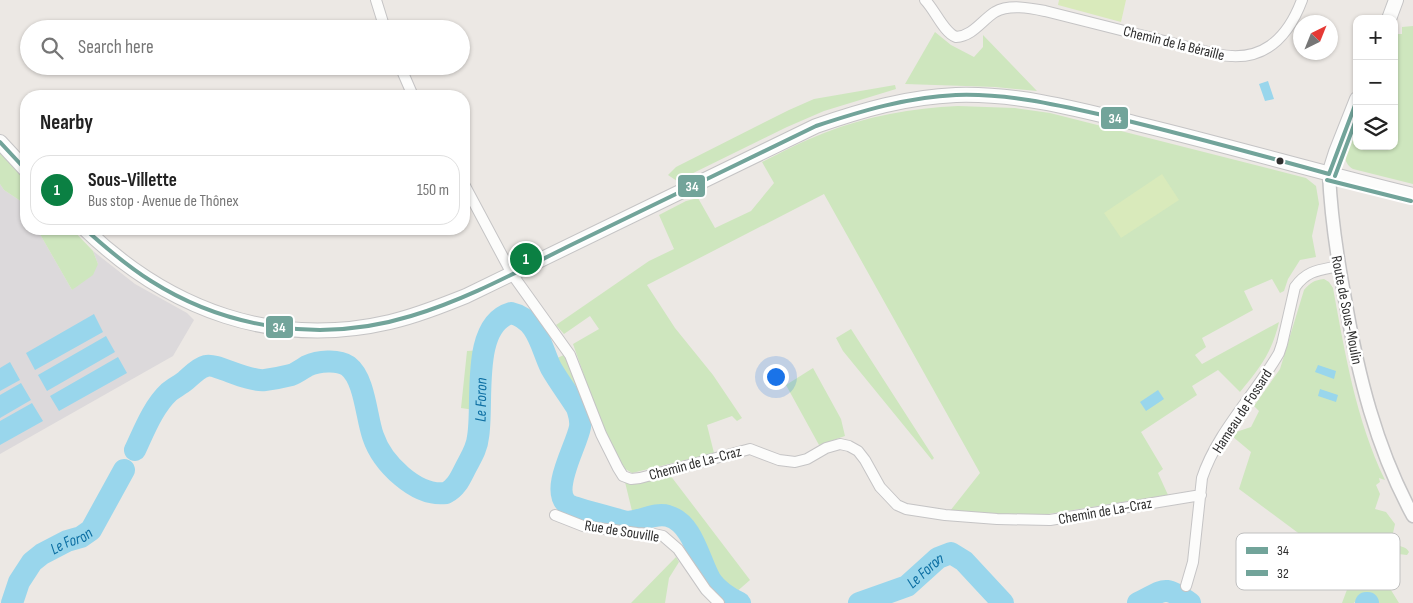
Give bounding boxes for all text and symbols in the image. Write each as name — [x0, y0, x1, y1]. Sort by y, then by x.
north arrow — [1293, 15, 1338, 60]
map controls — [1353, 15, 1398, 150]
button: + — [1353, 15, 1398, 60]
search box — [20, 20, 470, 75]
street label: Chemin de la Béraille — [1121, 22, 1226, 65]
icon: search — [38, 34, 66, 62]
text: Search here — [78, 36, 154, 59]
button: − — [1353, 60, 1398, 105]
button: layers — [1353, 105, 1398, 150]
line badge: 34 — [1100, 106, 1129, 130]
text: Nearby — [40, 110, 93, 135]
text: 34 — [1109, 110, 1122, 127]
unlabelled marker — [1275, 156, 1285, 166]
text: Sous-Villette — [88, 169, 177, 192]
line badge: 34 — [677, 174, 706, 198]
text: 34 — [686, 178, 699, 195]
text: 1 — [54, 181, 60, 200]
text: 150 m — [417, 181, 449, 200]
text: Bus stop · Avenue de Thônex — [88, 192, 238, 211]
pin: 1 — [510, 240, 542, 278]
street label: Route de Sous-Moulin — [1327, 254, 1366, 366]
line badge: 34 — [265, 315, 294, 339]
text: 34 — [273, 319, 286, 336]
your location — [763, 364, 789, 390]
street label: Hameau de Fossard — [1208, 366, 1277, 457]
water label: Le Foron — [472, 377, 492, 422]
street label: Chemin de La-Craz — [647, 442, 744, 485]
street label: Chemin de La-Craz — [1057, 494, 1154, 529]
street label: Rue de Souville — [583, 516, 661, 547]
water label: Le Foron — [47, 524, 97, 559]
legend — [1236, 533, 1400, 590]
text: 34 — [1277, 542, 1289, 559]
water label: Le Foron — [903, 549, 946, 593]
text: 32 — [1277, 565, 1289, 582]

